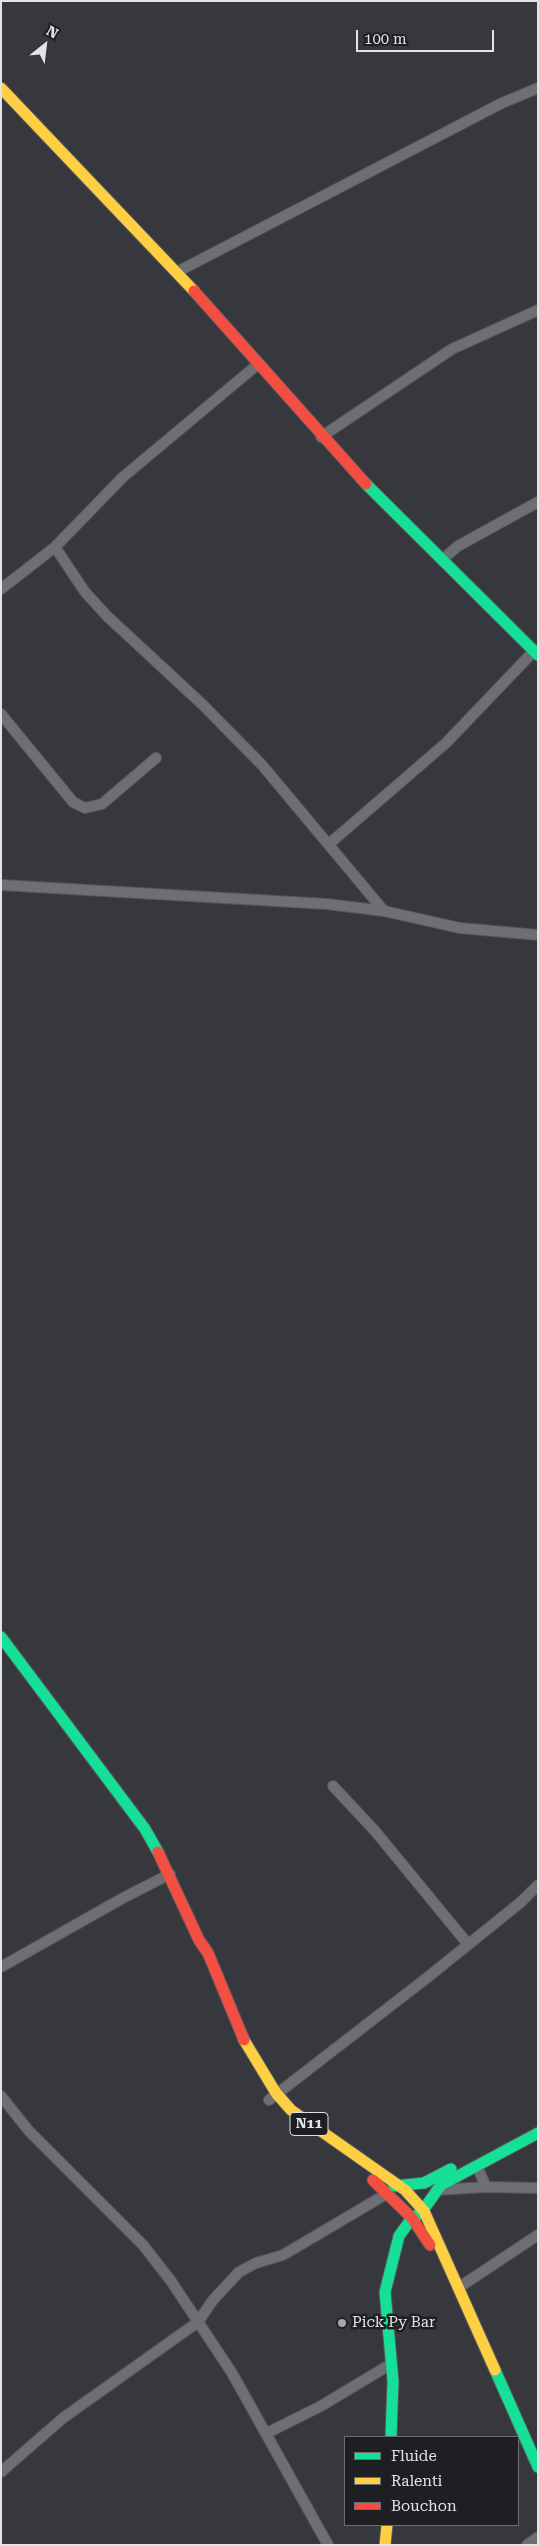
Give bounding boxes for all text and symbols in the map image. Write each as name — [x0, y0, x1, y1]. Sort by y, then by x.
north arrow — [20, 20, 70, 70]
scale bar — [359, 20, 496, 52]
text: N — [44, 22, 61, 41]
text: 100 m — [364, 30, 407, 48]
road number: N11 — [290, 2112, 328, 2136]
place label: Pick Py Bar — [352, 2314, 435, 2332]
marker: Pick Py Bar — [336, 2317, 348, 2329]
legend — [344, 2436, 519, 2526]
text: Fluide — [391, 2447, 437, 2465]
text: Ralenti — [391, 2472, 442, 2490]
text: Bouchon — [391, 2497, 457, 2515]

